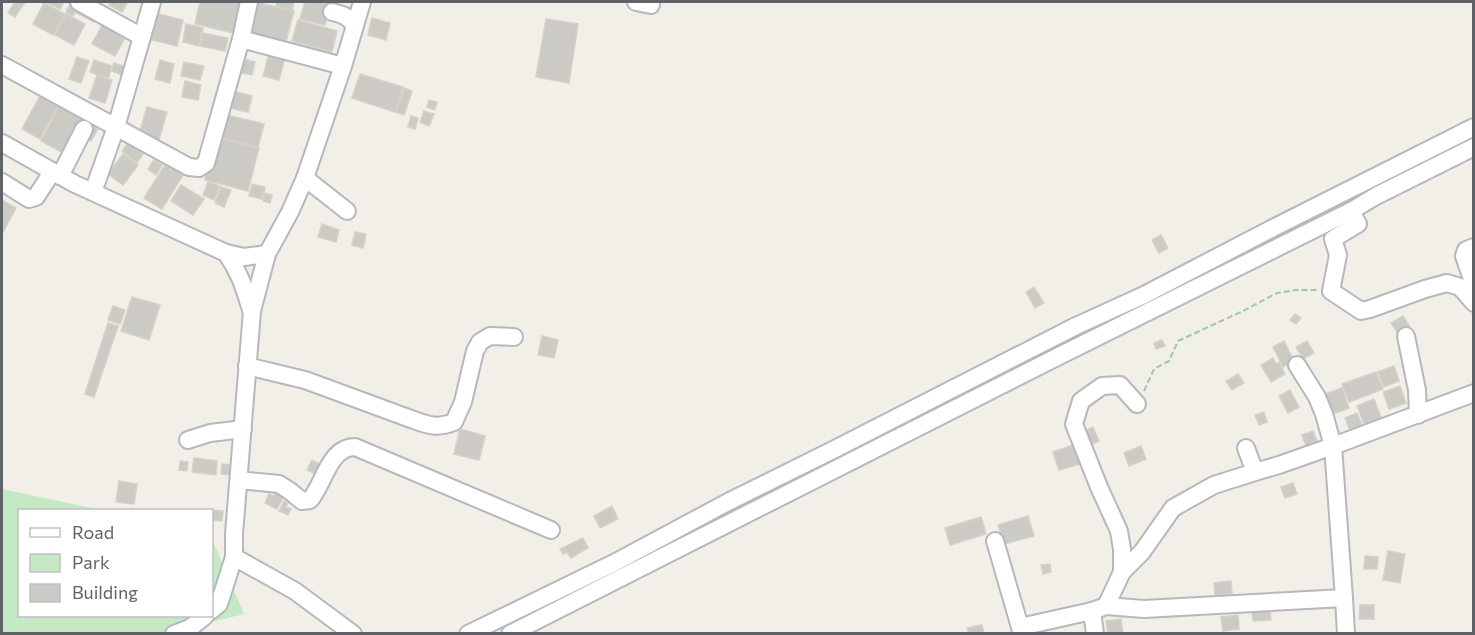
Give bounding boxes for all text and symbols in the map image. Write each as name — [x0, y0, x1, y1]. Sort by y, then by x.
legend — [18, 509, 213, 617]
text: Road — [72, 521, 114, 543]
text: Park — [72, 551, 110, 573]
text: Building — [72, 581, 138, 603]

